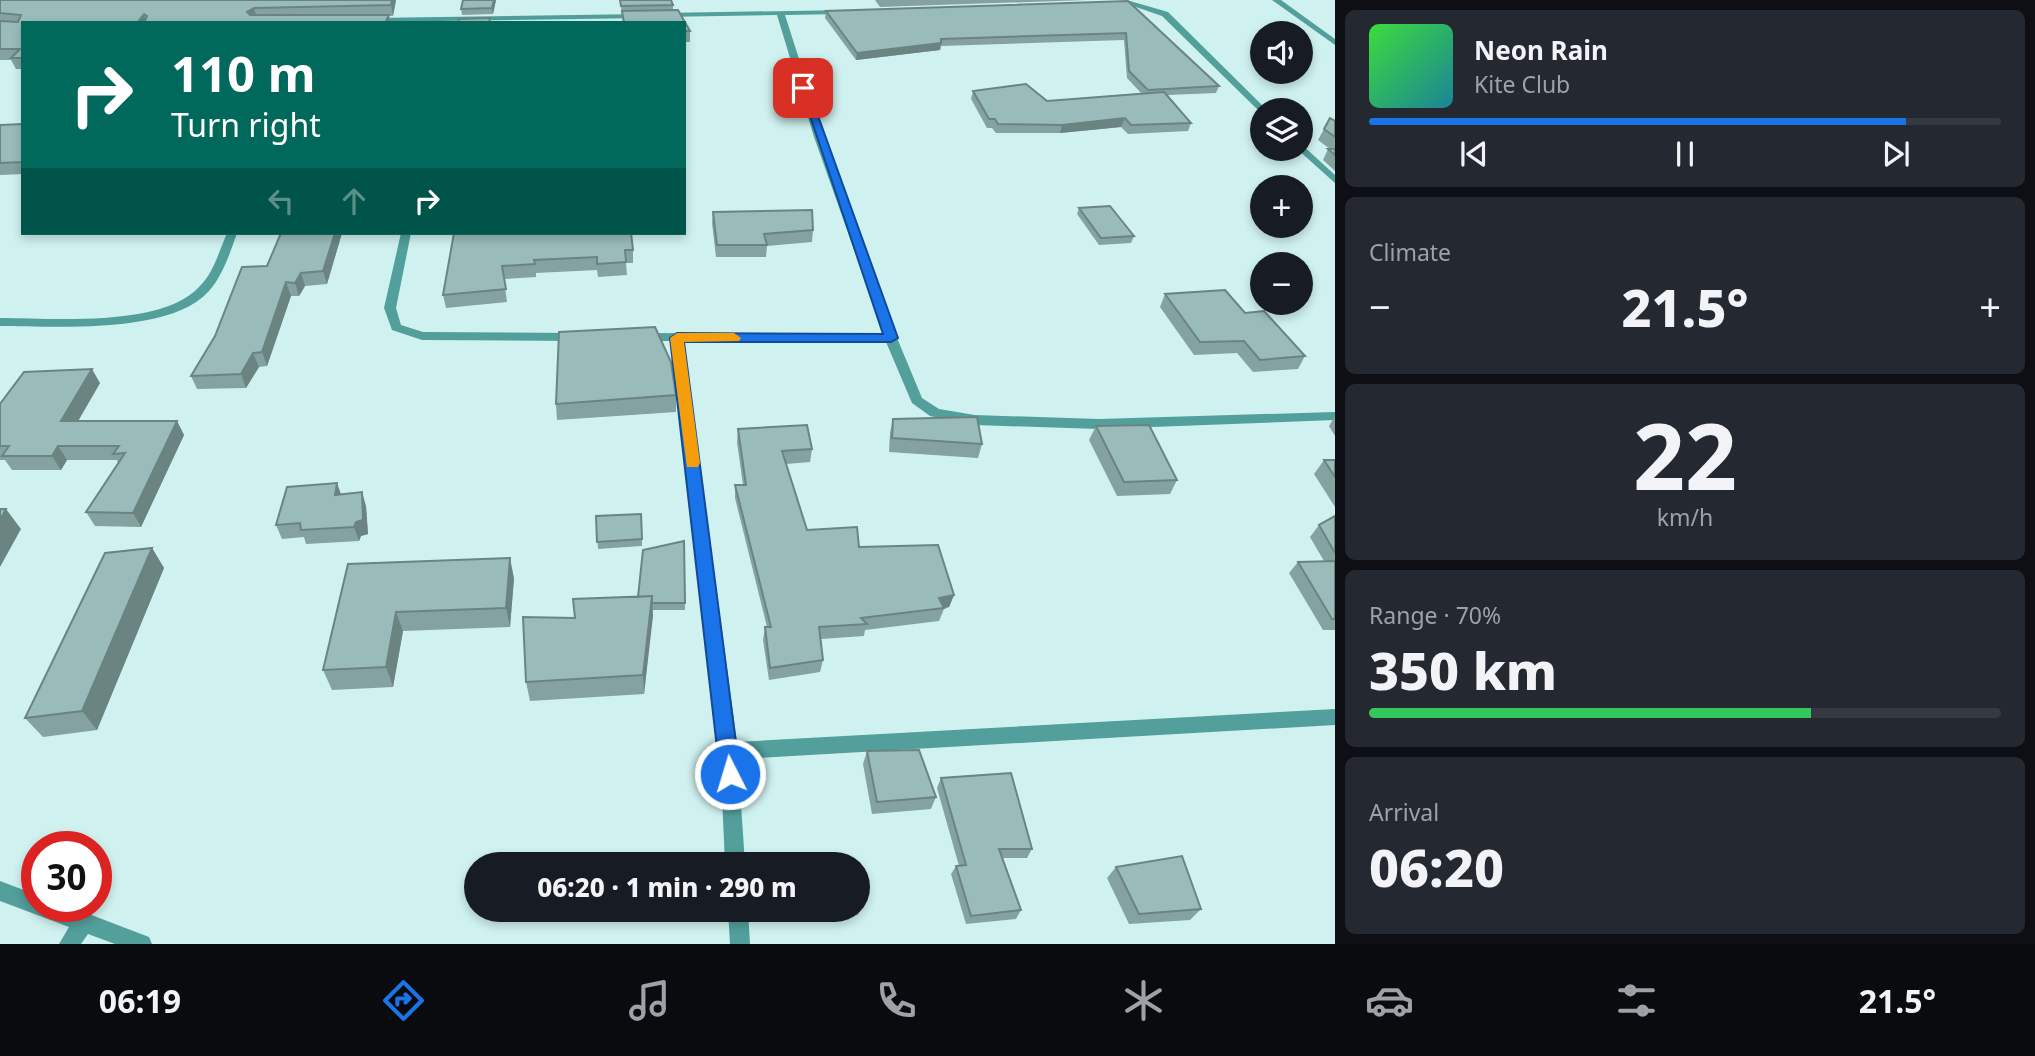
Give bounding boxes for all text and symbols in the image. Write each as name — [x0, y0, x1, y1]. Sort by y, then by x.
map controls — [1250, 21, 1313, 315]
button: sound — [1250, 21, 1313, 84]
text: Neon Rain — [1474, 32, 1608, 68]
text: 110 m — [171, 40, 316, 106]
icon: right — [56, 49, 147, 140]
pin — [773, 58, 833, 118]
text: Kite Club — [1474, 68, 1570, 100]
icon: arrive — [784, 69, 822, 107]
button: layers — [1250, 98, 1313, 161]
text: Turn right — [171, 103, 321, 146]
icon: previous — [1455, 135, 1493, 173]
icon: pause — [1666, 135, 1704, 173]
icon: next — [1877, 135, 1915, 173]
button: + — [1250, 175, 1313, 238]
icon: left — [262, 182, 300, 220]
icon: ahead — [335, 182, 373, 220]
icon: right — [408, 182, 446, 220]
text: Climate — [1369, 236, 1451, 268]
button: − — [1250, 252, 1313, 315]
text: 21.5° — [1622, 271, 1748, 342]
text: − — [1369, 280, 1391, 332]
text: + — [1979, 280, 2001, 332]
text: 22 — [1633, 393, 1737, 517]
text: km/h — [1657, 501, 1713, 533]
text: Range · 70% — [1369, 599, 1501, 631]
text: 350 km — [1369, 634, 1557, 705]
position arrow — [693, 737, 767, 811]
text: Arrival — [1369, 796, 1439, 828]
speed limit sign: 30 — [21, 831, 112, 922]
text: 06:20 — [1369, 831, 1504, 902]
text: 06:20 · 1 min · 290 m — [537, 869, 797, 905]
icon: directions — [379, 976, 428, 1025]
icon: music — [625, 976, 674, 1025]
icon: phone — [872, 976, 921, 1025]
icon: climate — [1119, 976, 1168, 1025]
icon: car — [1365, 976, 1414, 1025]
icon: filters — [1612, 976, 1661, 1025]
text: 06:19 — [99, 979, 181, 1022]
text: 21.5° — [1859, 979, 1936, 1022]

